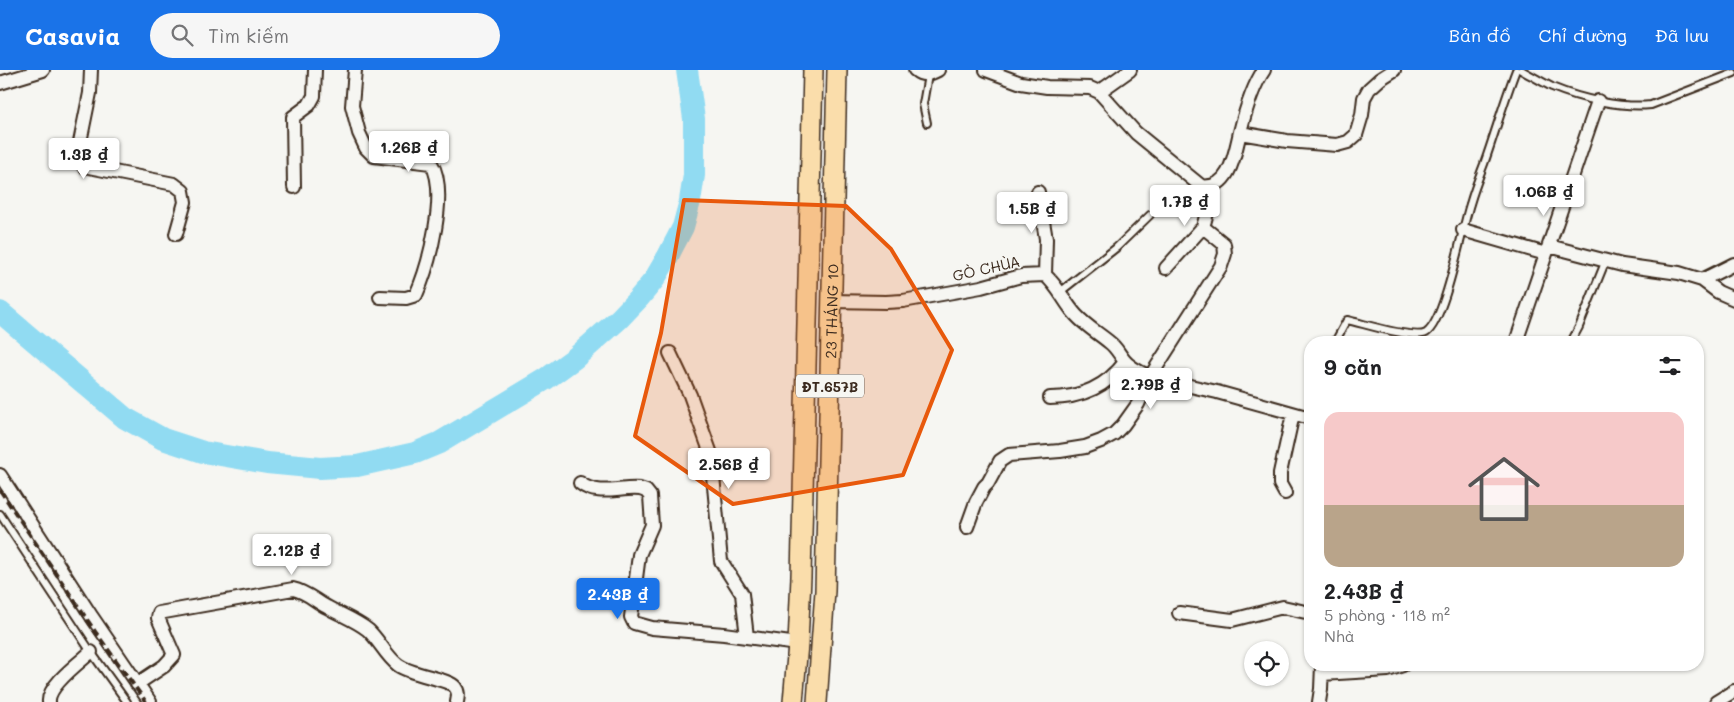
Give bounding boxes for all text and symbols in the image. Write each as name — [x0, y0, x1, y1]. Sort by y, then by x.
search box — [150, 13, 500, 58]
text: Casavia — [25, 20, 120, 51]
icon: search — [168, 21, 196, 49]
text: Tìm kiếm — [208, 23, 289, 48]
text: Bản đồ — [1449, 23, 1511, 47]
text: Chỉ đường — [1539, 23, 1627, 47]
text: Đã lưu — [1655, 23, 1709, 47]
pin: 1.26B ₫ — [363, 131, 455, 173]
text: 1.26B ₫ — [380, 136, 438, 157]
pin: 1.3B ₫ — [43, 138, 125, 180]
text: 1.3B ₫ — [60, 143, 109, 164]
pin: 1.06B ₫ — [1498, 174, 1590, 217]
text: 1.06B ₫ — [1514, 180, 1574, 201]
pin: 1.7B ₫ — [1144, 184, 1226, 227]
text: 1.7B ₫ — [1161, 190, 1209, 211]
pin: 1.5B ₫ — [991, 191, 1073, 234]
text: 1.5B ₫ — [1008, 197, 1056, 218]
street label: GÒ CHÙA — [950, 251, 1022, 285]
street label: 23 THÁNG 10 — [820, 264, 843, 359]
icon: filters — [1656, 352, 1684, 380]
text: 9 căn — [1324, 353, 1382, 380]
pin: 2.79B ₫ — [1105, 368, 1197, 410]
text: 2.79B ₫ — [1121, 373, 1181, 394]
road number: ĐT.657B — [796, 374, 864, 398]
icon: home — [1459, 444, 1549, 534]
pin: 2.56B ₫ — [683, 448, 775, 490]
text: 2.56B ₫ — [699, 453, 759, 474]
pin: 2.12B ₫ — [246, 534, 338, 576]
text: 2.12B ₫ — [263, 539, 321, 560]
text: 2.43B ₫ — [1324, 577, 1404, 604]
pin: 2.43B ₫ — [572, 578, 664, 620]
text: 2.43B ₫ — [588, 583, 649, 604]
text: 5 phòng · 118 m² — [1324, 604, 1450, 625]
text: Nhà — [1324, 625, 1355, 646]
map controls — [1244, 641, 1289, 686]
button: locate — [1244, 641, 1289, 686]

